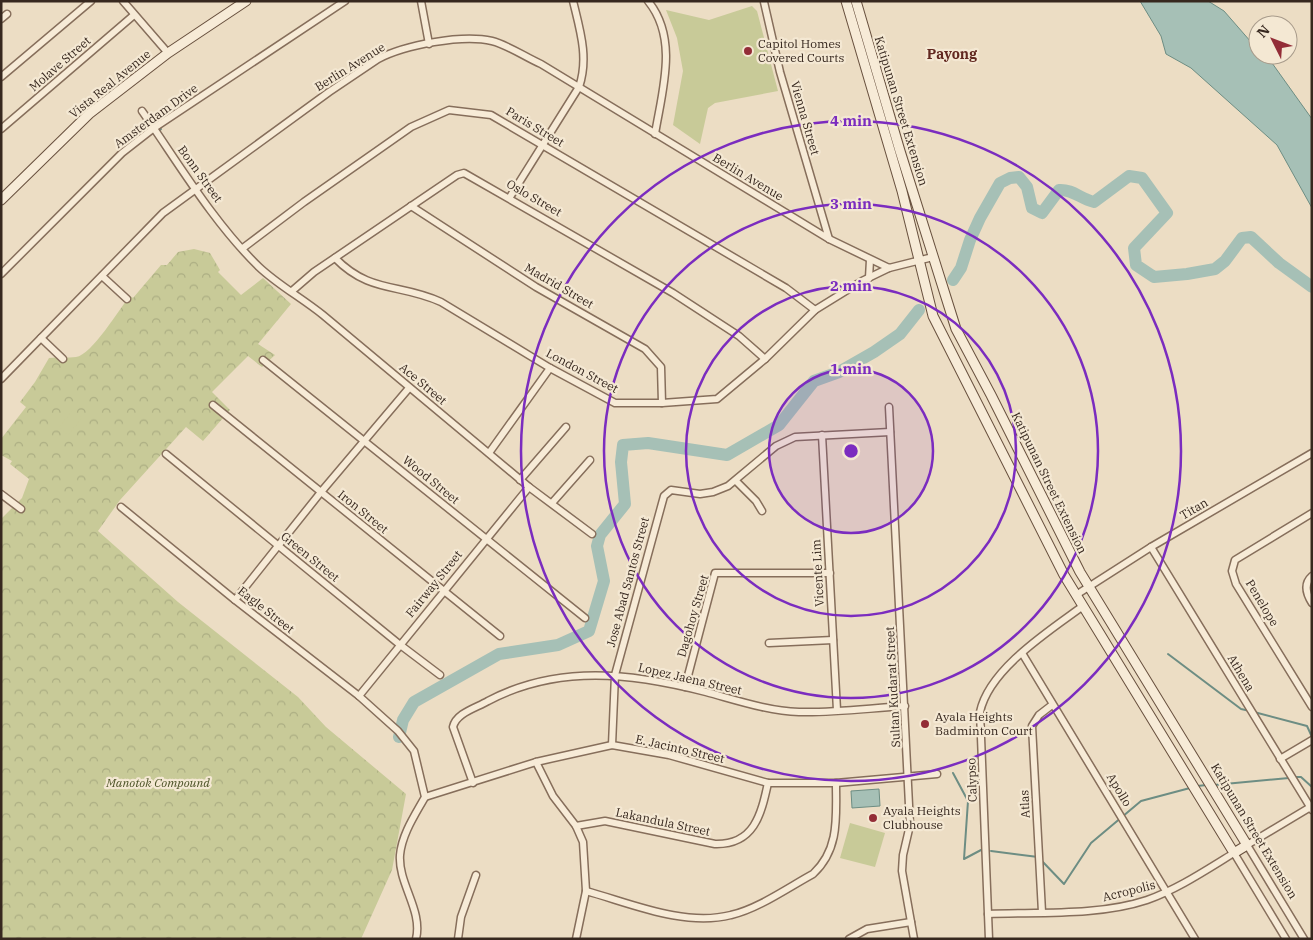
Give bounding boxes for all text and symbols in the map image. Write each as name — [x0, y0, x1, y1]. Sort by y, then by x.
north arrow — [1248, 15, 1298, 65]
text: N — [1253, 21, 1274, 41]
street label: Molave Street — [26, 33, 93, 94]
street label: Katipunan Street Extension — [872, 34, 931, 188]
place label: Capitol Homes Covered Courts — [758, 36, 845, 65]
street label: Berlin Avenue — [312, 39, 388, 94]
marker: Capitol Homes Covered Courts — [742, 45, 754, 57]
district label: Payong — [927, 45, 978, 63]
street label: Vista Real Avenue — [66, 46, 153, 121]
street label: Vienna Street — [788, 79, 823, 157]
street label: Amsterdam Drive — [111, 80, 200, 151]
street label: Paris Street — [503, 103, 567, 150]
text: 4 min — [830, 111, 872, 130]
street label: Bonn Street — [175, 142, 226, 205]
street label: Berlin Avenue — [710, 150, 786, 204]
street label: Oslo Street — [504, 176, 565, 219]
text: 3 min — [830, 194, 872, 213]
street label: Madrid Street — [522, 260, 596, 311]
text: 2 min — [830, 276, 872, 295]
street label: London Street — [543, 345, 621, 396]
street label: Ace Street — [397, 359, 450, 408]
text: 1 min — [830, 359, 872, 378]
street label: Katipunan Street Extension — [1009, 410, 1090, 556]
centre of rings — [842, 442, 860, 460]
street label: Wood Street — [400, 452, 463, 507]
street label: Iron Street — [335, 487, 392, 536]
street label: Titan — [1177, 494, 1211, 523]
street label: Jose Abad Santos Street — [603, 515, 652, 649]
street label: Green Street — [278, 528, 343, 585]
street label: Vicente Lim — [808, 538, 827, 607]
street label: Fairway Street — [402, 547, 465, 620]
street label: Dagohoy Street — [674, 573, 711, 659]
street label: Penelope — [1243, 577, 1282, 629]
street label: Eagle Street — [235, 583, 297, 636]
street label: Sultan Kudarat Street — [882, 626, 903, 748]
street label: Athena — [1225, 652, 1258, 694]
street label: Lopez Jaena Street — [637, 659, 743, 698]
place label: Ayala Heights Badminton Court — [935, 709, 1033, 738]
marker: Ayala Heights Badminton Court — [919, 718, 931, 730]
street label: E. Jacinto Street — [634, 731, 726, 766]
street label: Calypso — [963, 757, 980, 802]
street label: Katipunan Street Extension — [1208, 760, 1301, 902]
street label: Apollo — [1104, 770, 1135, 809]
park label: Manotok Compound — [105, 775, 210, 790]
street label: Atlas — [1016, 789, 1033, 819]
place label: Ayala Heights Clubhouse — [883, 803, 961, 832]
street label: Lakandula Street — [614, 804, 712, 839]
marker: Ayala Heights Clubhouse — [867, 812, 879, 824]
street label: Acropolis — [1101, 877, 1157, 904]

